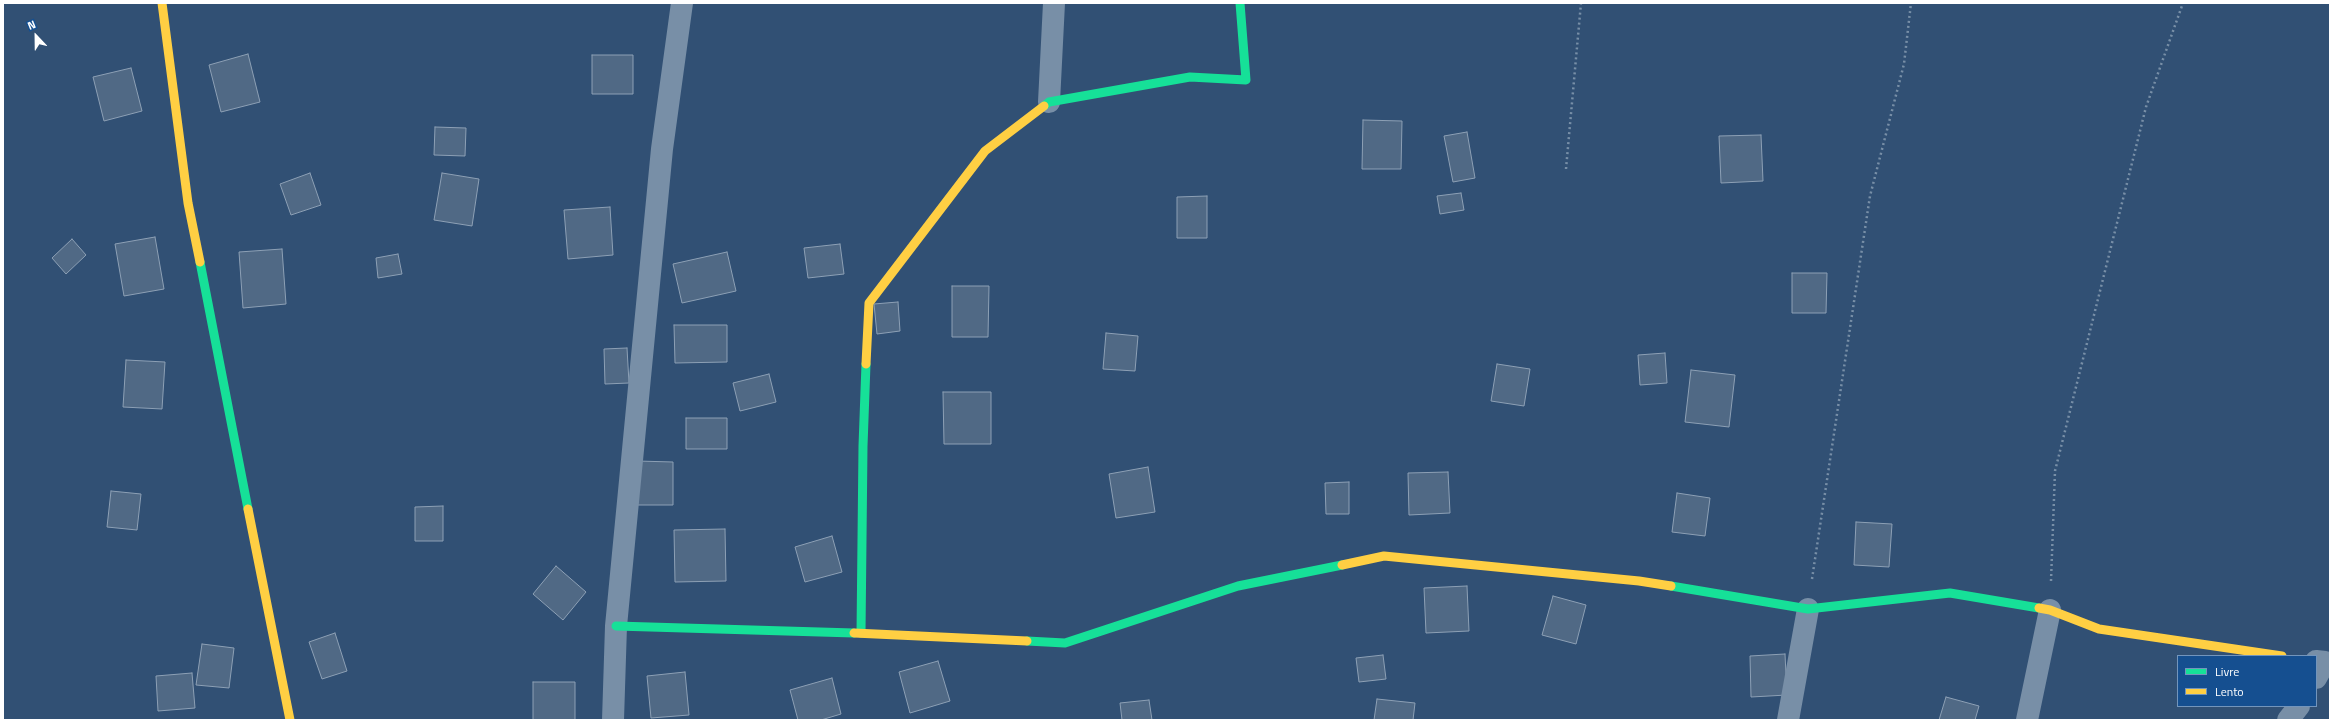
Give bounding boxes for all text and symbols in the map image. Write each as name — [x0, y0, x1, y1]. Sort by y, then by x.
north arrow — [16, 16, 56, 56]
text: N — [25, 16, 38, 34]
legend — [2177, 655, 2317, 707]
text: Livre — [2215, 662, 2239, 681]
text: Lento — [2215, 682, 2244, 701]

